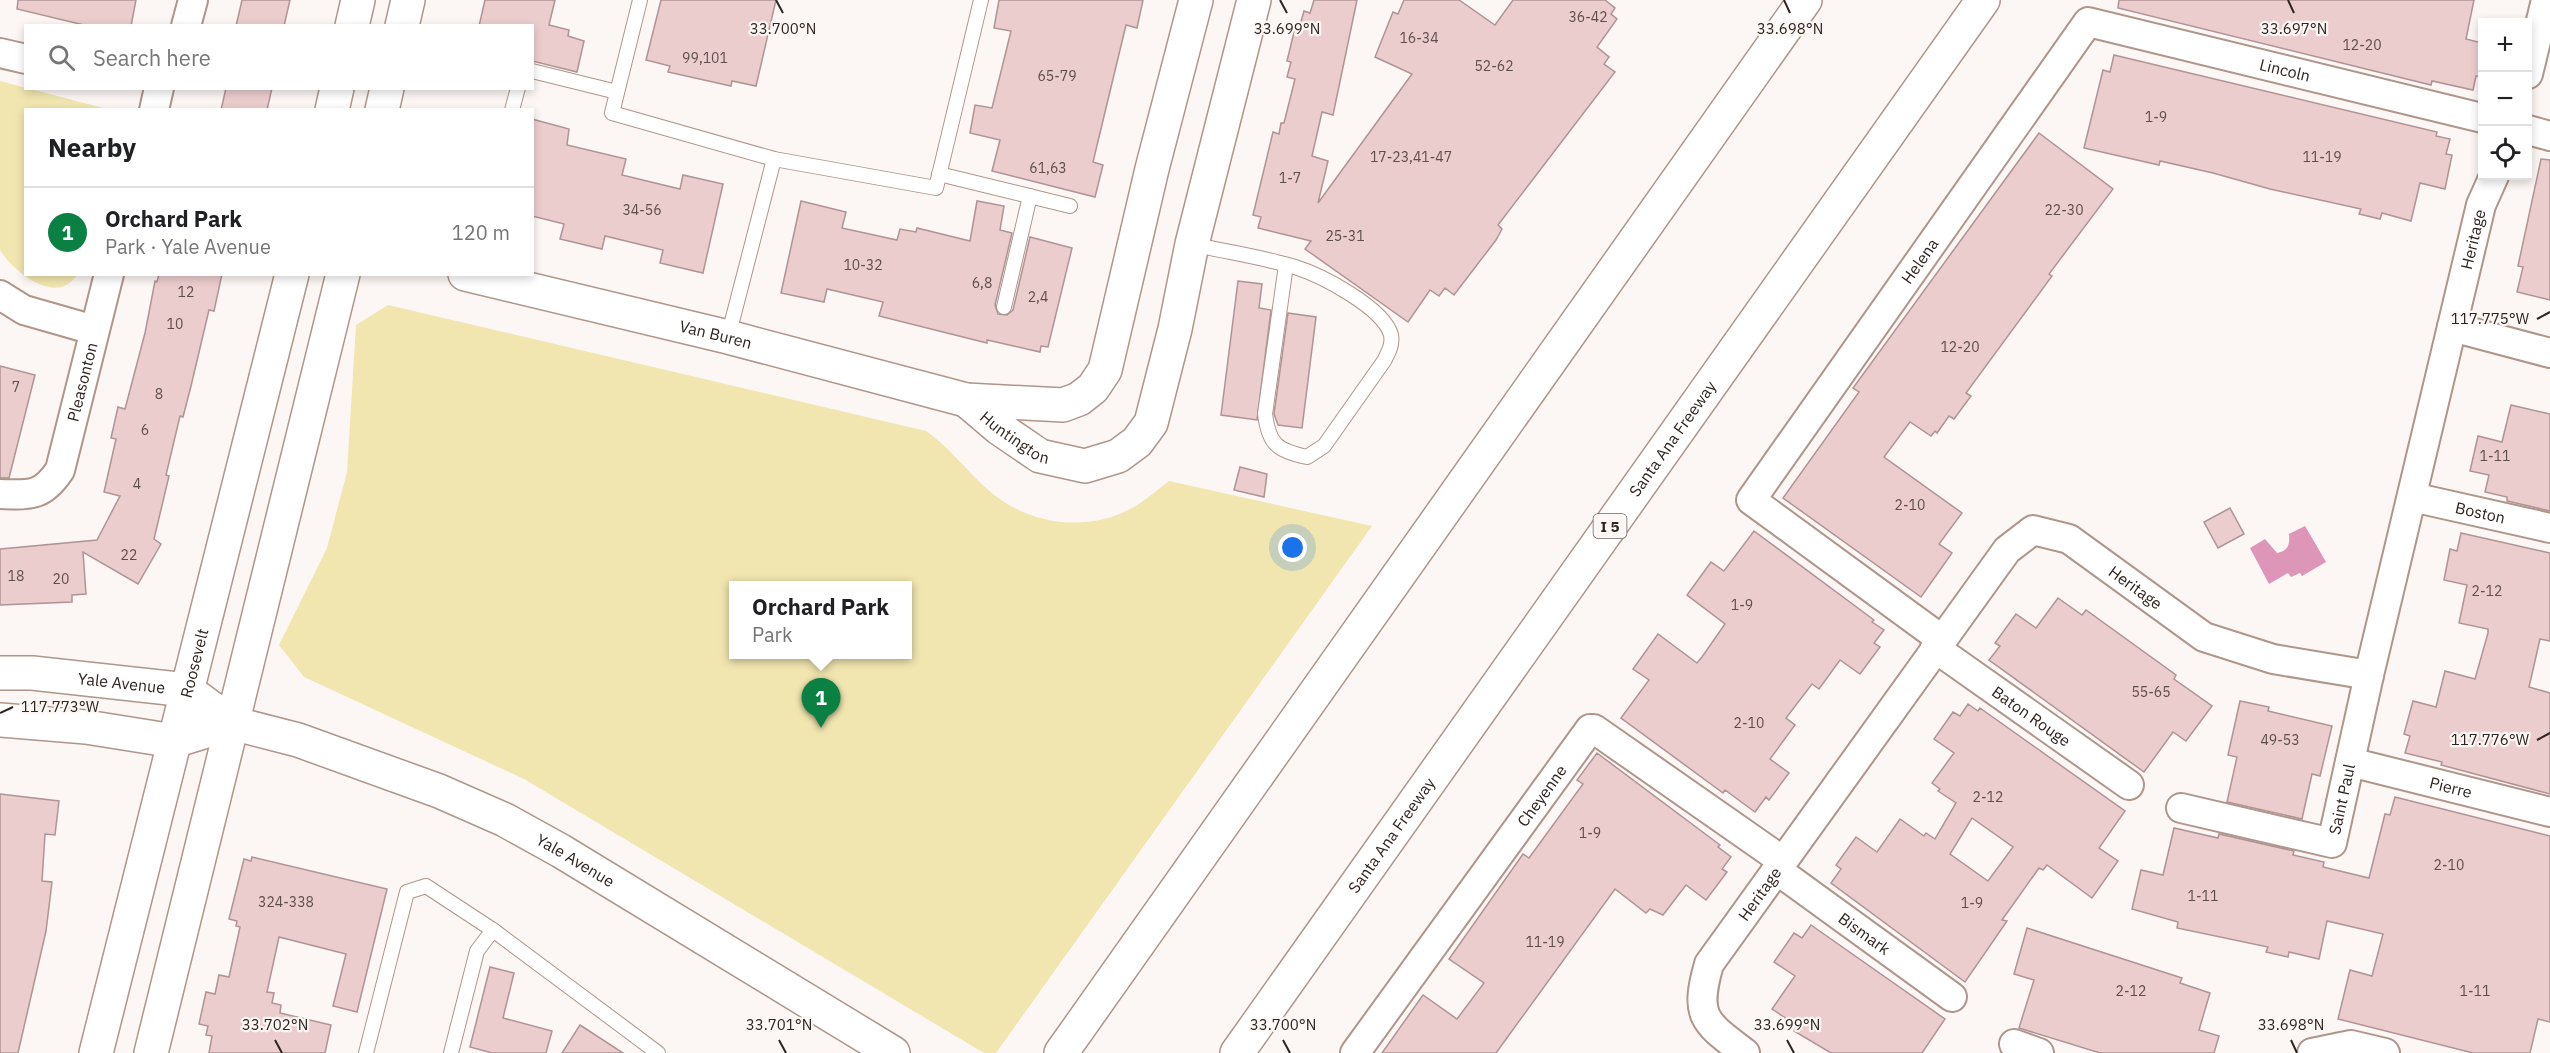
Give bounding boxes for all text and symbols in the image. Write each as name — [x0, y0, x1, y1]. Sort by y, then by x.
house number: 36-42 — [1568, 8, 1608, 26]
map controls — [2478, 18, 2532, 180]
button: + — [2478, 18, 2532, 72]
text: 33.700°N — [750, 19, 816, 38]
text: 33.699°N — [1254, 19, 1320, 38]
text: 33.698°N — [1757, 19, 1823, 38]
text: 33.697°N — [2261, 19, 2327, 38]
search box — [24, 24, 534, 90]
house number: 16-34 — [1399, 29, 1439, 47]
house number: 12-20 — [2342, 36, 2382, 54]
icon: search — [45, 41, 78, 74]
text: Search here — [93, 43, 211, 72]
house number: 99,101 — [682, 49, 728, 67]
street label: Lincoln — [2258, 54, 2312, 86]
house number: 52-62 — [1474, 57, 1514, 75]
house number: 65-79 — [1037, 67, 1077, 85]
button: − — [2478, 72, 2532, 126]
house number: 1-9 — [2145, 108, 2167, 126]
button: locate — [2478, 126, 2532, 180]
text: Nearby — [48, 130, 136, 164]
house number: 17-23,41-47 — [1370, 148, 1452, 166]
house number: 11-19 — [2302, 148, 2342, 166]
house number: 61,63 — [1029, 159, 1067, 177]
house number: 1-7 — [1279, 169, 1301, 187]
house number: 34-56 — [622, 201, 662, 219]
house number: 22-30 — [2044, 201, 2084, 219]
text: Orchard Park — [105, 204, 242, 233]
street label: Heritage — [2456, 207, 2490, 271]
text: 1 — [62, 219, 74, 246]
text: 120 m — [452, 219, 510, 246]
house number: 25-31 — [1325, 227, 1365, 245]
text: Park · Yale Avenue — [105, 233, 271, 260]
street label: Helena — [1897, 234, 1943, 287]
house number: 10-32 — [843, 256, 883, 274]
house number: 6,8 — [972, 274, 992, 292]
house number: 12 — [178, 283, 194, 301]
house number: 2,4 — [1028, 288, 1048, 306]
text: 117.775°W — [2451, 309, 2530, 328]
house number: 10 — [167, 315, 183, 333]
street label: Van Buren — [678, 316, 754, 353]
house number: 12-20 — [1940, 338, 1980, 356]
street label: Pleasonton — [62, 340, 101, 424]
street label: Santa Ana Freeway — [1625, 377, 1720, 500]
house number: 7 — [12, 378, 20, 396]
house number: 8 — [155, 385, 163, 403]
street label: Huntington — [976, 407, 1051, 468]
house number: 6 — [141, 421, 149, 439]
house number: 1-11 — [2480, 447, 2510, 465]
house number: 4 — [133, 475, 141, 493]
house number: 2-10 — [1895, 496, 1925, 514]
street label: Boston — [2453, 497, 2507, 528]
road number: I 5 — [1594, 514, 1626, 538]
your location — [1278, 533, 1307, 562]
house number: 22 — [121, 546, 137, 564]
street label: Heritage — [2105, 561, 2167, 614]
house number: 18 — [8, 567, 24, 585]
house number: 20 — [53, 570, 69, 588]
popup — [729, 581, 912, 659]
house number: 2-12 — [2472, 582, 2502, 600]
text: Orchard Park — [752, 592, 889, 621]
house number: 1-9 — [1731, 596, 1753, 614]
text: Park — [752, 621, 792, 648]
street label: Roosevelt — [176, 626, 212, 700]
street label: Yale Avenue — [77, 668, 166, 698]
pin: 1 — [802, 678, 840, 728]
street label: Baton Rouge — [1988, 681, 2075, 751]
house number: 55-65 — [2131, 683, 2171, 701]
text: 117.773°W — [21, 697, 100, 716]
house number: 2-10 — [1734, 714, 1764, 732]
text: 117.776°W — [2451, 730, 2530, 749]
house number: 49-53 — [2260, 731, 2300, 749]
street label: Cheyenne — [1513, 761, 1571, 830]
street label: Saint Paul — [2324, 762, 2359, 836]
street label: Pierre — [2428, 772, 2474, 802]
street label: Santa Ana Freeway — [1344, 773, 1439, 897]
house number: 2-12 — [1973, 788, 2003, 806]
house number: 1-9 — [1579, 824, 1601, 842]
street label: Yale Avenue — [533, 829, 618, 891]
house number: 2-10 — [2434, 856, 2464, 874]
street label: Heritage — [1733, 863, 1786, 925]
house number: 1-11 — [2188, 887, 2218, 905]
house number: 324-338 — [258, 893, 314, 911]
house number: 1-9 — [1961, 894, 1983, 912]
street label: Bismark — [1835, 908, 1895, 959]
house number: 11-19 — [1525, 933, 1565, 951]
house number: 2-12 — [2116, 982, 2146, 1000]
house number: 1-11 — [2460, 982, 2490, 1000]
text: 33.702°N — [242, 1015, 308, 1034]
text: 33.701°N — [746, 1015, 812, 1034]
text: 33.700°N — [1250, 1015, 1316, 1034]
text: 33.699°N — [1754, 1015, 1820, 1034]
text: 33.698°N — [2258, 1015, 2324, 1034]

